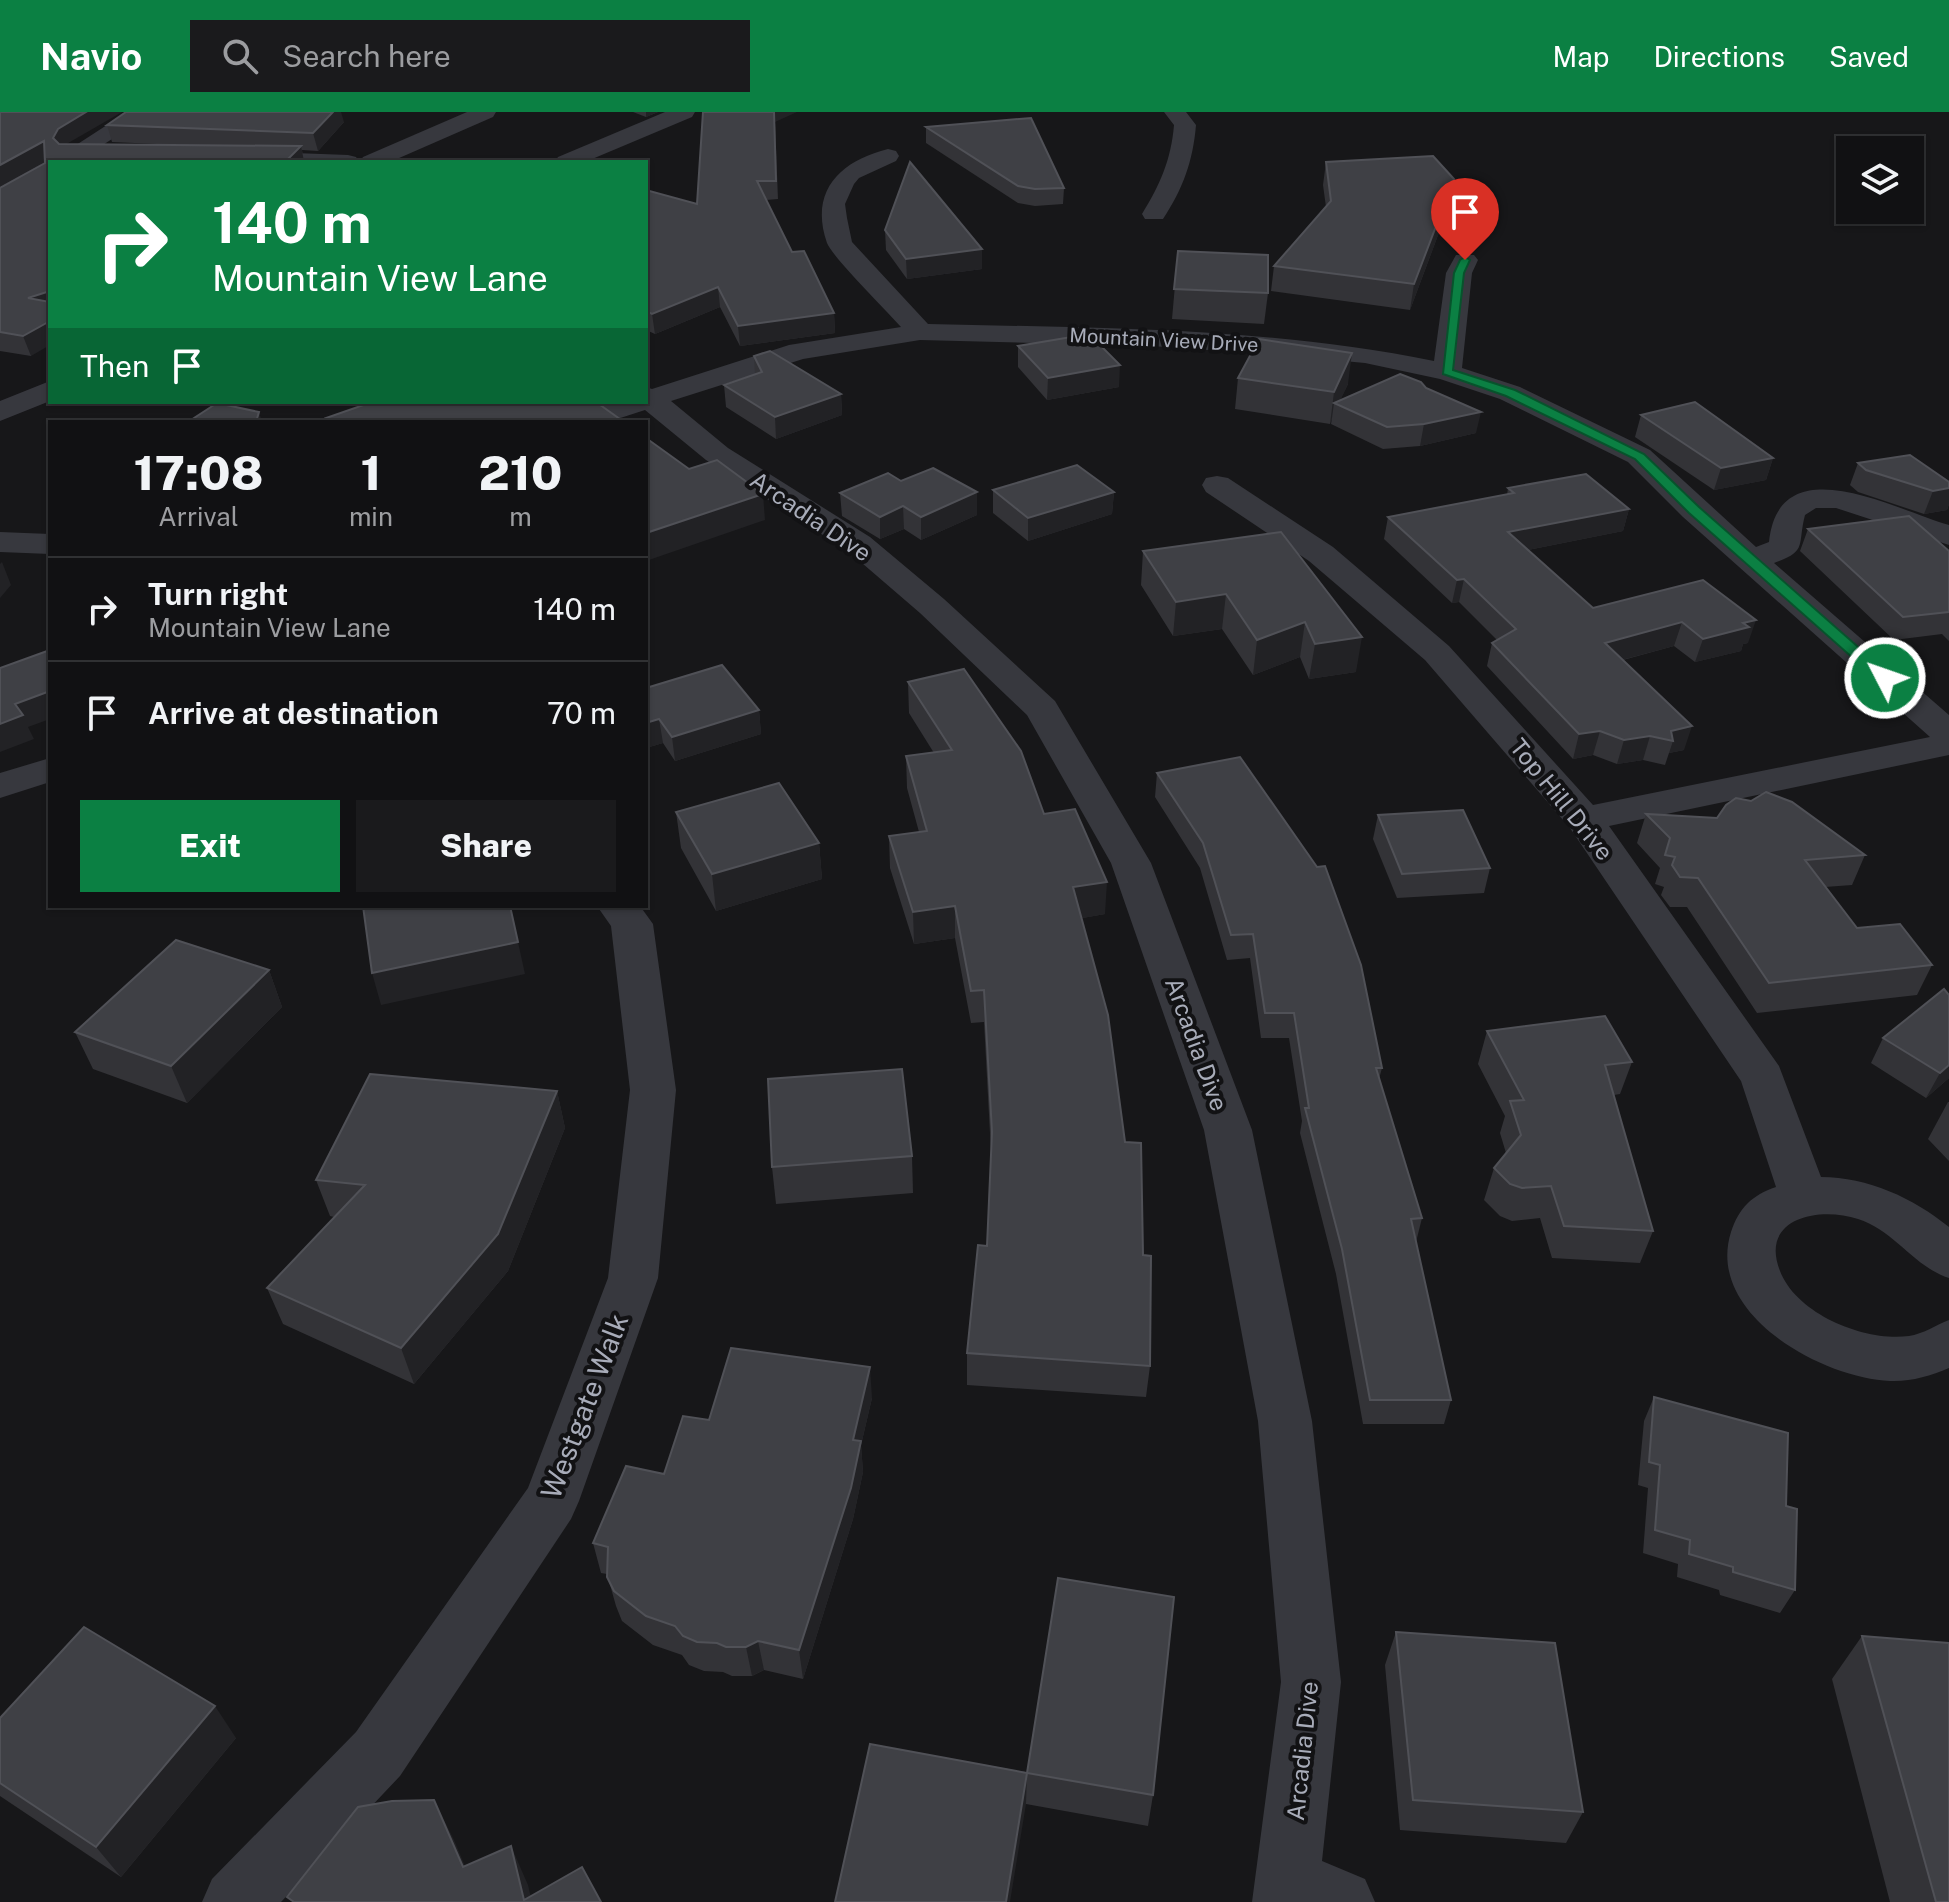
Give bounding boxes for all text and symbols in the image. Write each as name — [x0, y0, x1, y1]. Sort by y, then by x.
search box — [190, 20, 750, 92]
text: Navio — [40, 34, 142, 79]
icon: search — [218, 34, 262, 78]
text: Search here — [282, 38, 451, 74]
text: Map — [1553, 40, 1609, 73]
text: Directions — [1653, 40, 1785, 73]
text: Saved — [1829, 40, 1909, 73]
map controls — [1836, 136, 1924, 224]
button: layers — [1836, 136, 1924, 224]
pin — [1431, 178, 1499, 260]
text: 140 m — [212, 190, 372, 256]
icon: arrive — [1443, 190, 1487, 234]
icon: right — [80, 192, 184, 296]
text: Mountain View Lane — [212, 257, 548, 299]
street label: Mountain View Drive — [1069, 323, 1259, 357]
icon: arrive — [165, 344, 209, 388]
text: Then — [80, 348, 149, 384]
text: 17:08 — [134, 444, 263, 501]
text: 1 — [360, 444, 381, 501]
text: 210 — [478, 444, 562, 501]
street label: Arcadia Dive — [745, 465, 877, 567]
text: Arrival — [158, 501, 239, 532]
text: min — [349, 501, 393, 532]
text: m — [509, 501, 532, 532]
text: Turn right — [148, 576, 288, 612]
icon: right — [80, 587, 124, 631]
text: 140 m — [533, 591, 616, 627]
text: Mountain View Lane — [148, 612, 391, 643]
position arrow — [1843, 636, 1927, 720]
icon: arrive — [80, 691, 124, 735]
text: Arrive at destination — [148, 695, 439, 731]
text: 70 m — [547, 695, 616, 731]
street label: Top Hill Drive — [1505, 733, 1619, 865]
button: Exit — [80, 800, 340, 892]
button: Share — [356, 800, 616, 892]
street label: Arcadia Dive — [1160, 973, 1234, 1115]
street label: Westgate Walk — [534, 1309, 634, 1503]
street label: Arcadia Dive — [1281, 1680, 1323, 1822]

